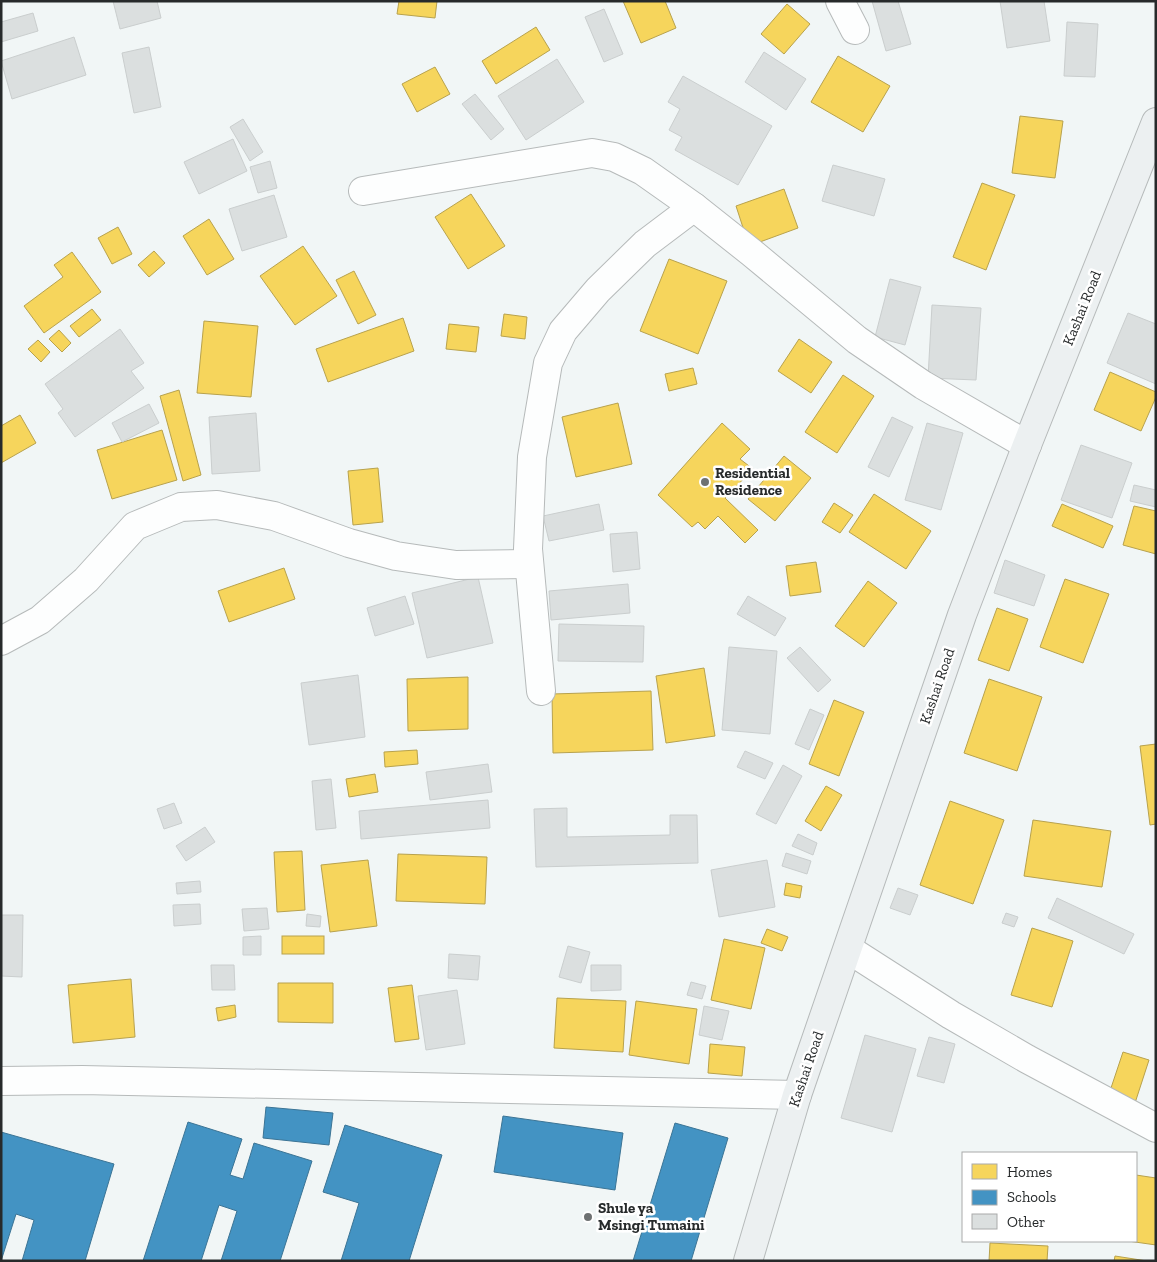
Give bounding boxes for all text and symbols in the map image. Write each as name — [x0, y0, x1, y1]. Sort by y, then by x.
street label: Kashai Road — [1059, 267, 1105, 348]
place label: Residential Residence — [715, 464, 790, 499]
marker: Residential Residence — [699, 476, 711, 488]
street label: Kashai Road — [916, 645, 959, 726]
street label: Kashai Road — [785, 1028, 828, 1109]
legend — [962, 1152, 1137, 1242]
text: Homes — [1007, 1163, 1052, 1181]
text: Schools — [1007, 1188, 1056, 1206]
place label: Shule ya Msingi Tumaini — [598, 1199, 705, 1234]
marker: Shule ya Msingi Tumaini — [582, 1211, 594, 1223]
text: Other — [1007, 1213, 1045, 1231]

